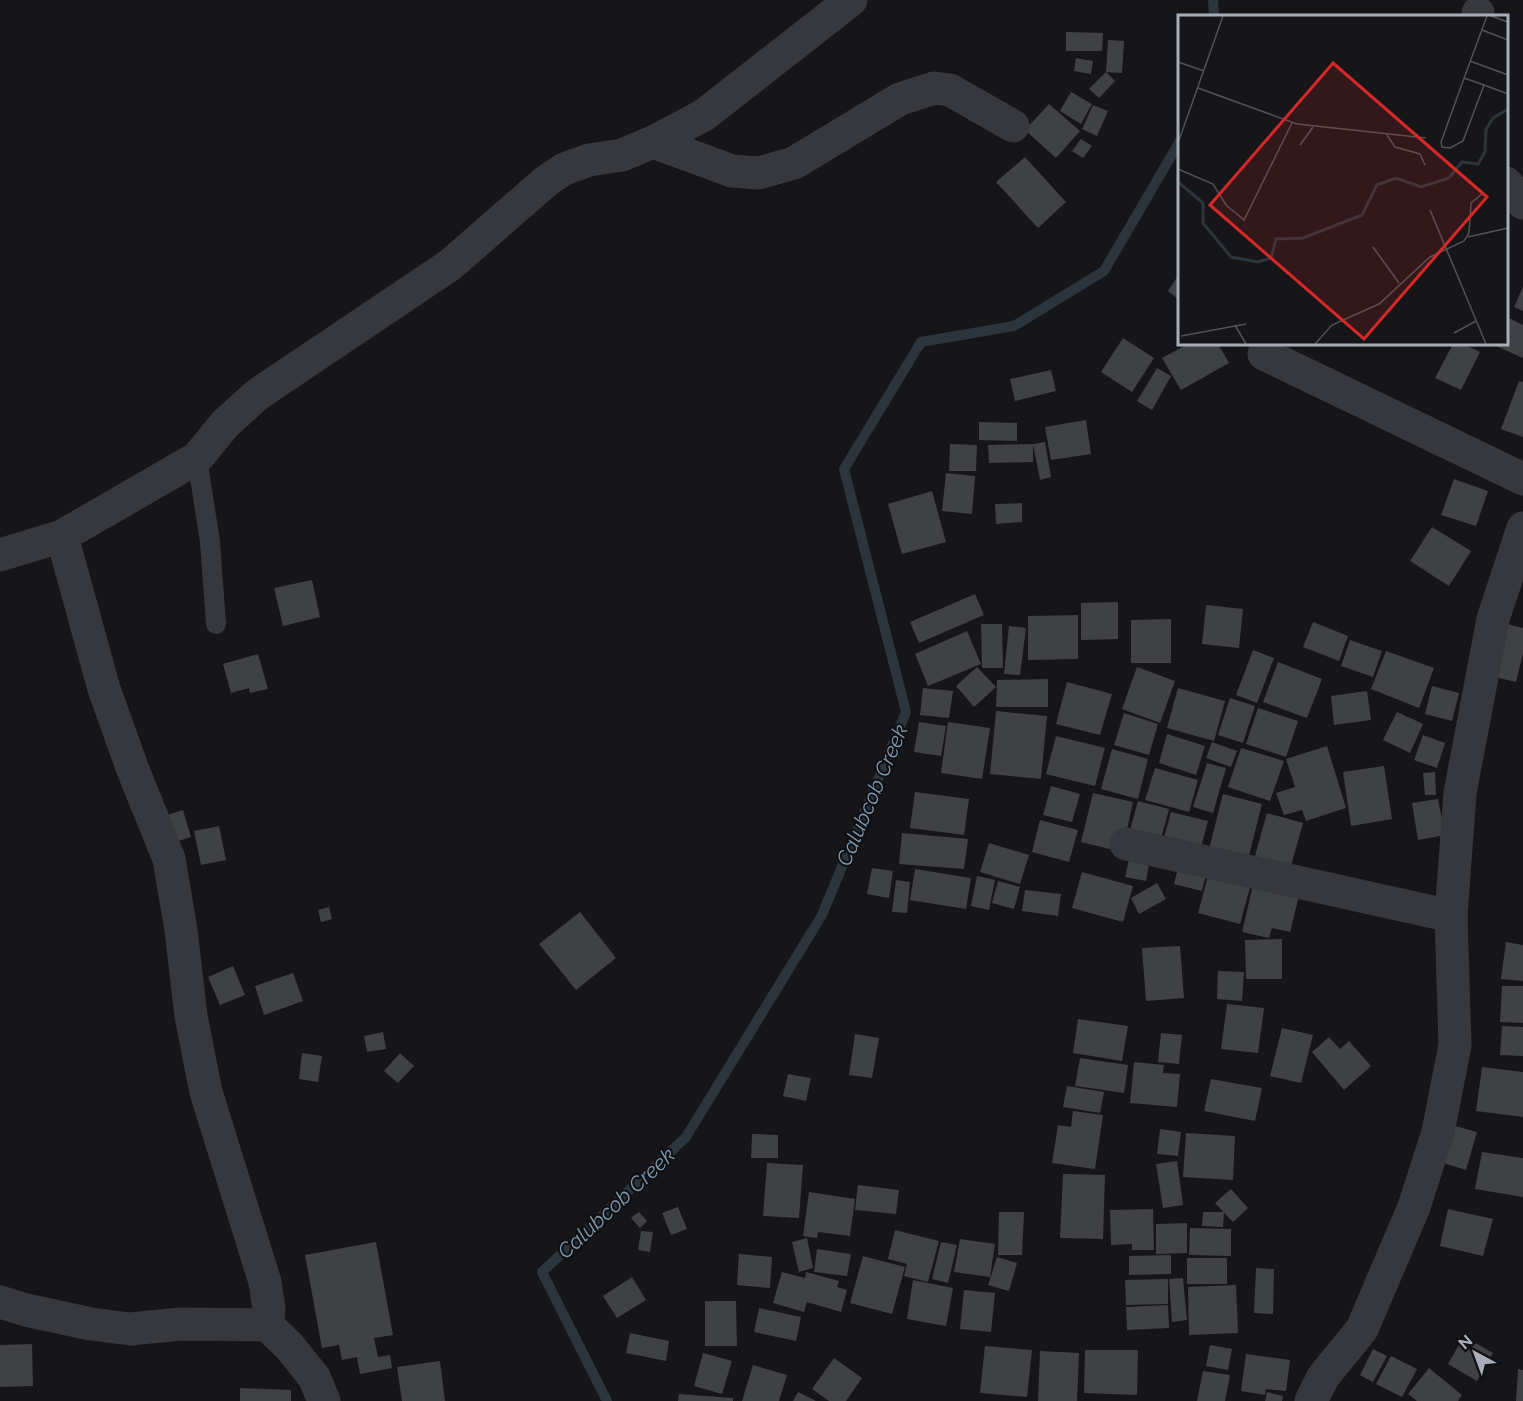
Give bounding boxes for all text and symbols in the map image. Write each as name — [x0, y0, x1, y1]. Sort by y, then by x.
inset map — [1178, 15, 1508, 345]
water label: Calubcob Creek — [831, 720, 913, 870]
water label: Calubcob Creek — [552, 1142, 680, 1264]
north arrow — [1445, 1323, 1505, 1383]
text: N — [1455, 1331, 1476, 1353]

